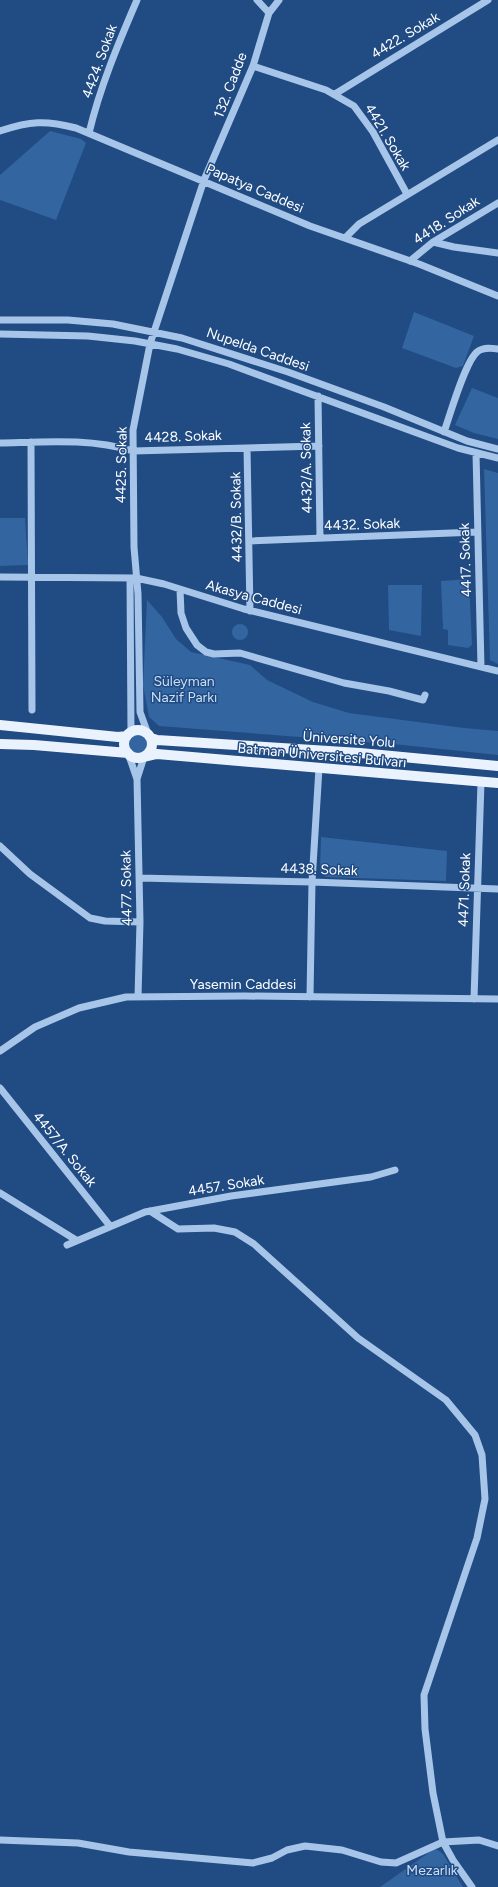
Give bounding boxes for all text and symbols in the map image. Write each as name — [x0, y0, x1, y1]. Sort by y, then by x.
street label: 4422. Sokak — [368, 8, 443, 62]
street label: 4424. Sokak — [78, 22, 121, 101]
street label: 132. Cadde — [210, 50, 251, 120]
street label: 4421. Sokak — [361, 101, 414, 174]
street label: Papatya Caddesi — [203, 160, 306, 217]
street label: 4418. Sokak — [410, 193, 483, 248]
street label: Nupelda Caddesi — [204, 324, 311, 375]
street label: 4432/A. Sokak — [297, 422, 316, 514]
street label: 4425. Sokak — [112, 426, 131, 504]
street label: 4428. Sokak — [144, 427, 222, 446]
street label: 4432/B. Sokak — [227, 471, 246, 562]
street label: 4432. Sokak — [324, 515, 401, 534]
street label: 4417. Sokak — [456, 522, 475, 597]
street label: Akasya Caddesi — [204, 577, 304, 618]
park label: Süleyman Nazif Parkı — [151, 673, 217, 706]
street label: Üniversite Yolu — [302, 728, 396, 751]
street label: Batman Üniversitesi Bulvarı — [237, 740, 407, 771]
street label: 4477. Sokak — [117, 850, 136, 926]
street label: 4471. Sokak — [455, 852, 474, 927]
street label: 4438. Sokak — [280, 860, 358, 879]
street label: Yasemin Caddesi — [190, 976, 296, 993]
street label: 4457/A. Sokak — [29, 1108, 100, 1190]
street label: 4457. Sokak — [187, 1171, 265, 1200]
park label: Mezarlık — [406, 1862, 458, 1879]

